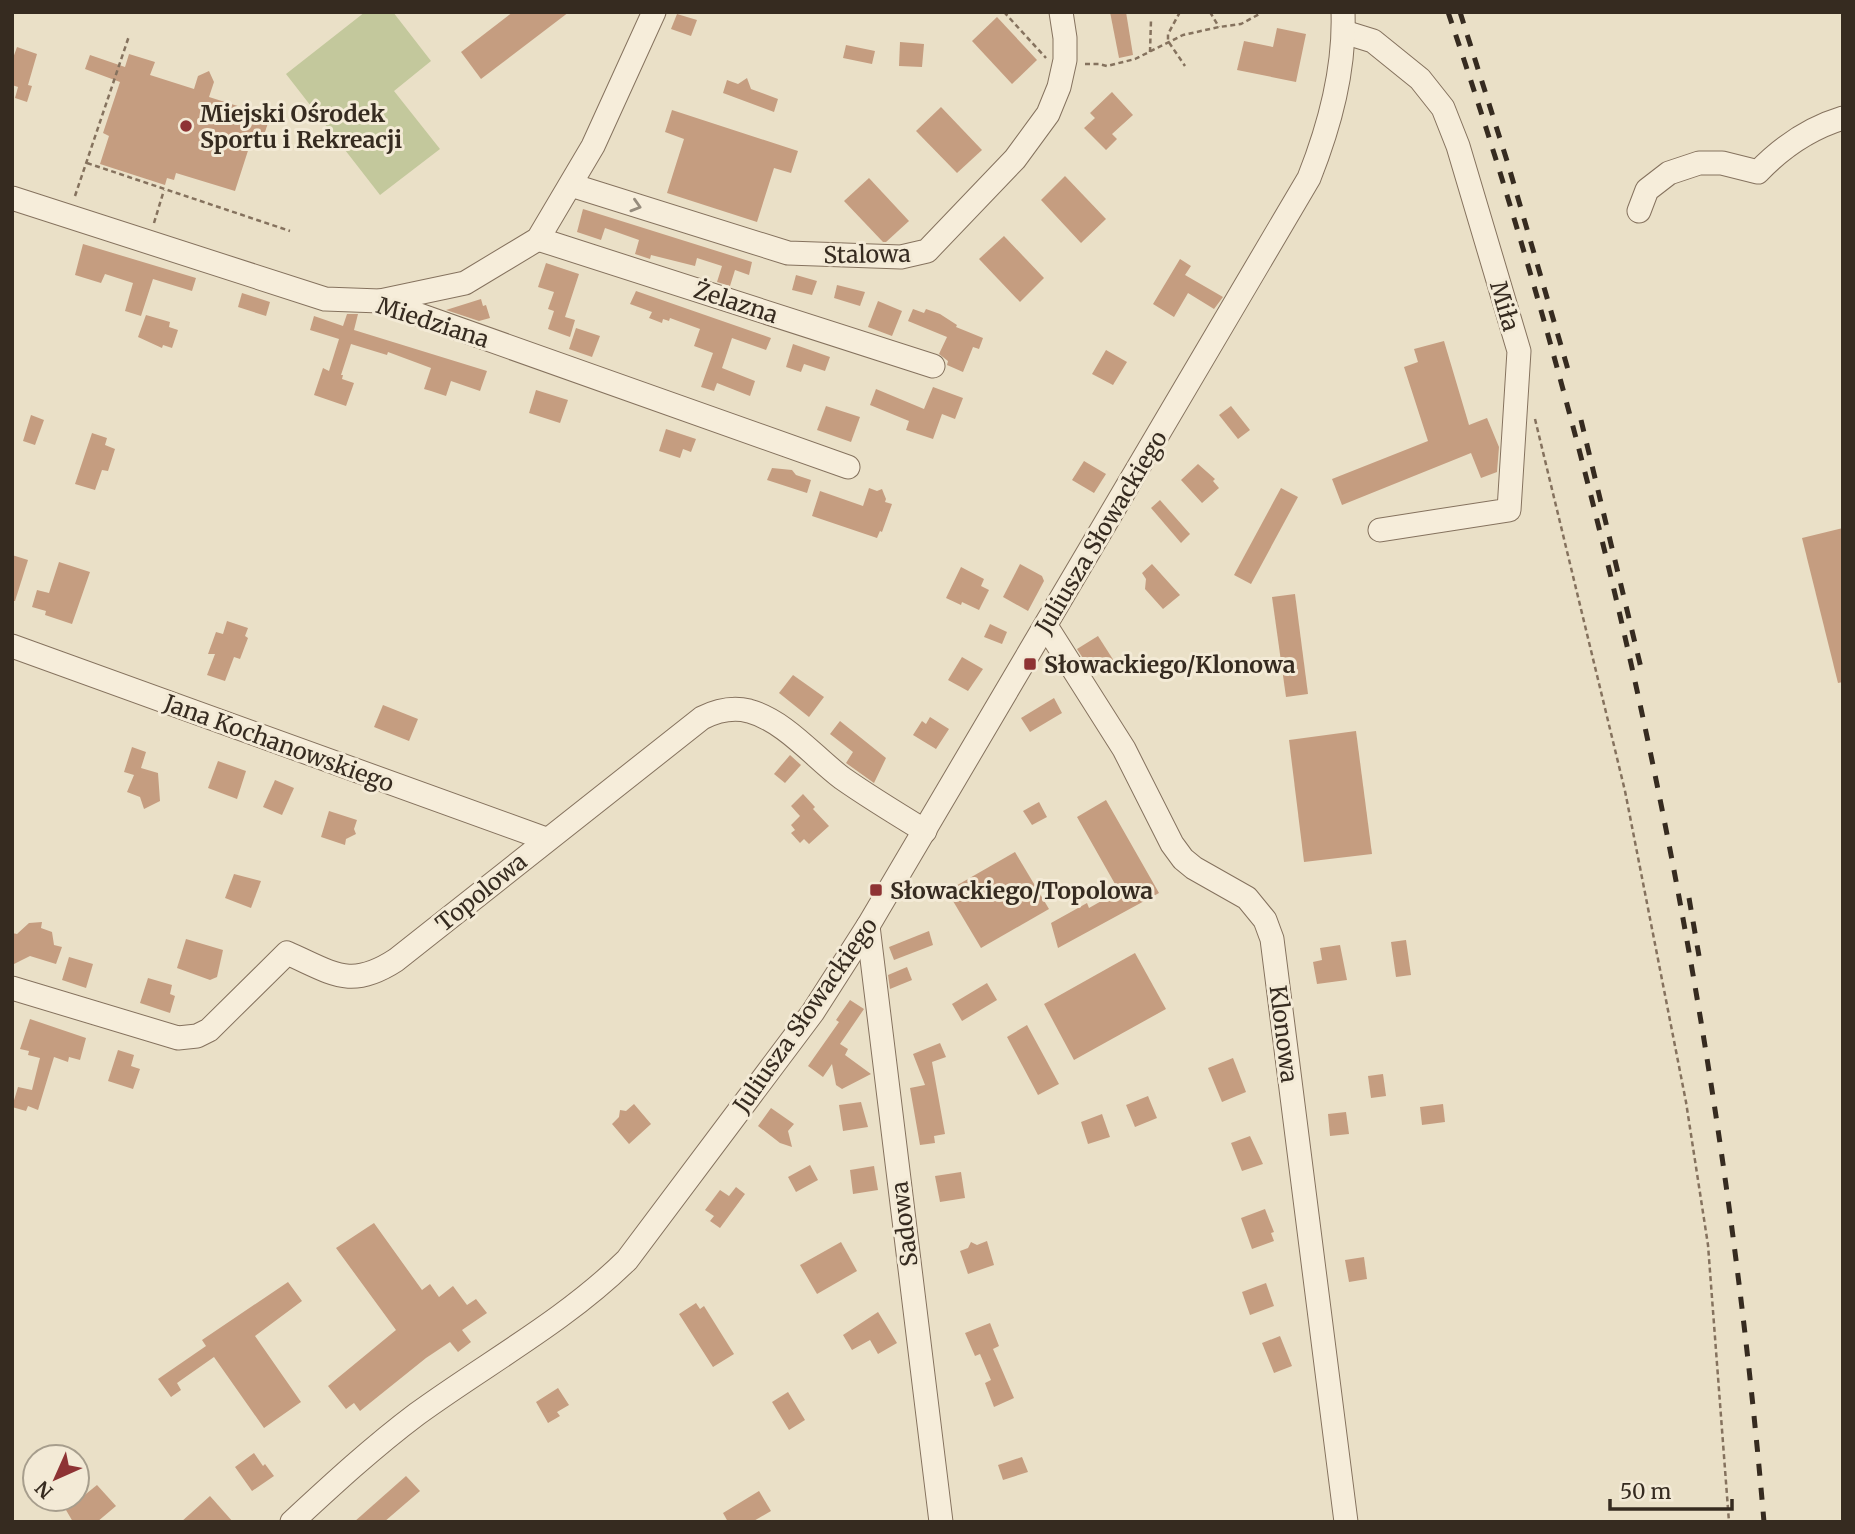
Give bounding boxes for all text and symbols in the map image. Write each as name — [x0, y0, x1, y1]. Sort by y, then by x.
place label: Miejski Ośrodek Sportu i Rekreacji — [200, 99, 402, 154]
marker: Miejski Ośrodek Sportu i Rekreacji — [178, 118, 194, 134]
one-way arrow — [630, 197, 642, 212]
street label: Stalowa — [823, 239, 911, 269]
street label: Żelazna — [690, 275, 782, 329]
street label: Miła — [1484, 278, 1526, 334]
street label: Miedziana — [373, 290, 493, 354]
street label: Juliusza Słowackiego — [1028, 425, 1173, 640]
place label: Słowackiego/Klonowa — [1044, 650, 1296, 679]
marker: Słowackiego/Klonowa — [1022, 656, 1038, 672]
street label: Jana Kochanowskiego — [159, 688, 398, 798]
street label: Topolowa — [430, 846, 532, 938]
place label: Słowackiego/Topolowa — [890, 876, 1153, 905]
marker: Słowackiego/Topolowa — [868, 882, 884, 898]
street label: Juliusza Słowackiego — [726, 912, 883, 1119]
street label: Klonowa — [1264, 984, 1304, 1084]
street label: Sadowa — [884, 1180, 924, 1268]
north arrow — [21, 1443, 91, 1513]
scale bar — [1610, 1468, 1732, 1512]
text: N — [30, 1476, 58, 1504]
text: 50 m — [1620, 1478, 1671, 1505]

